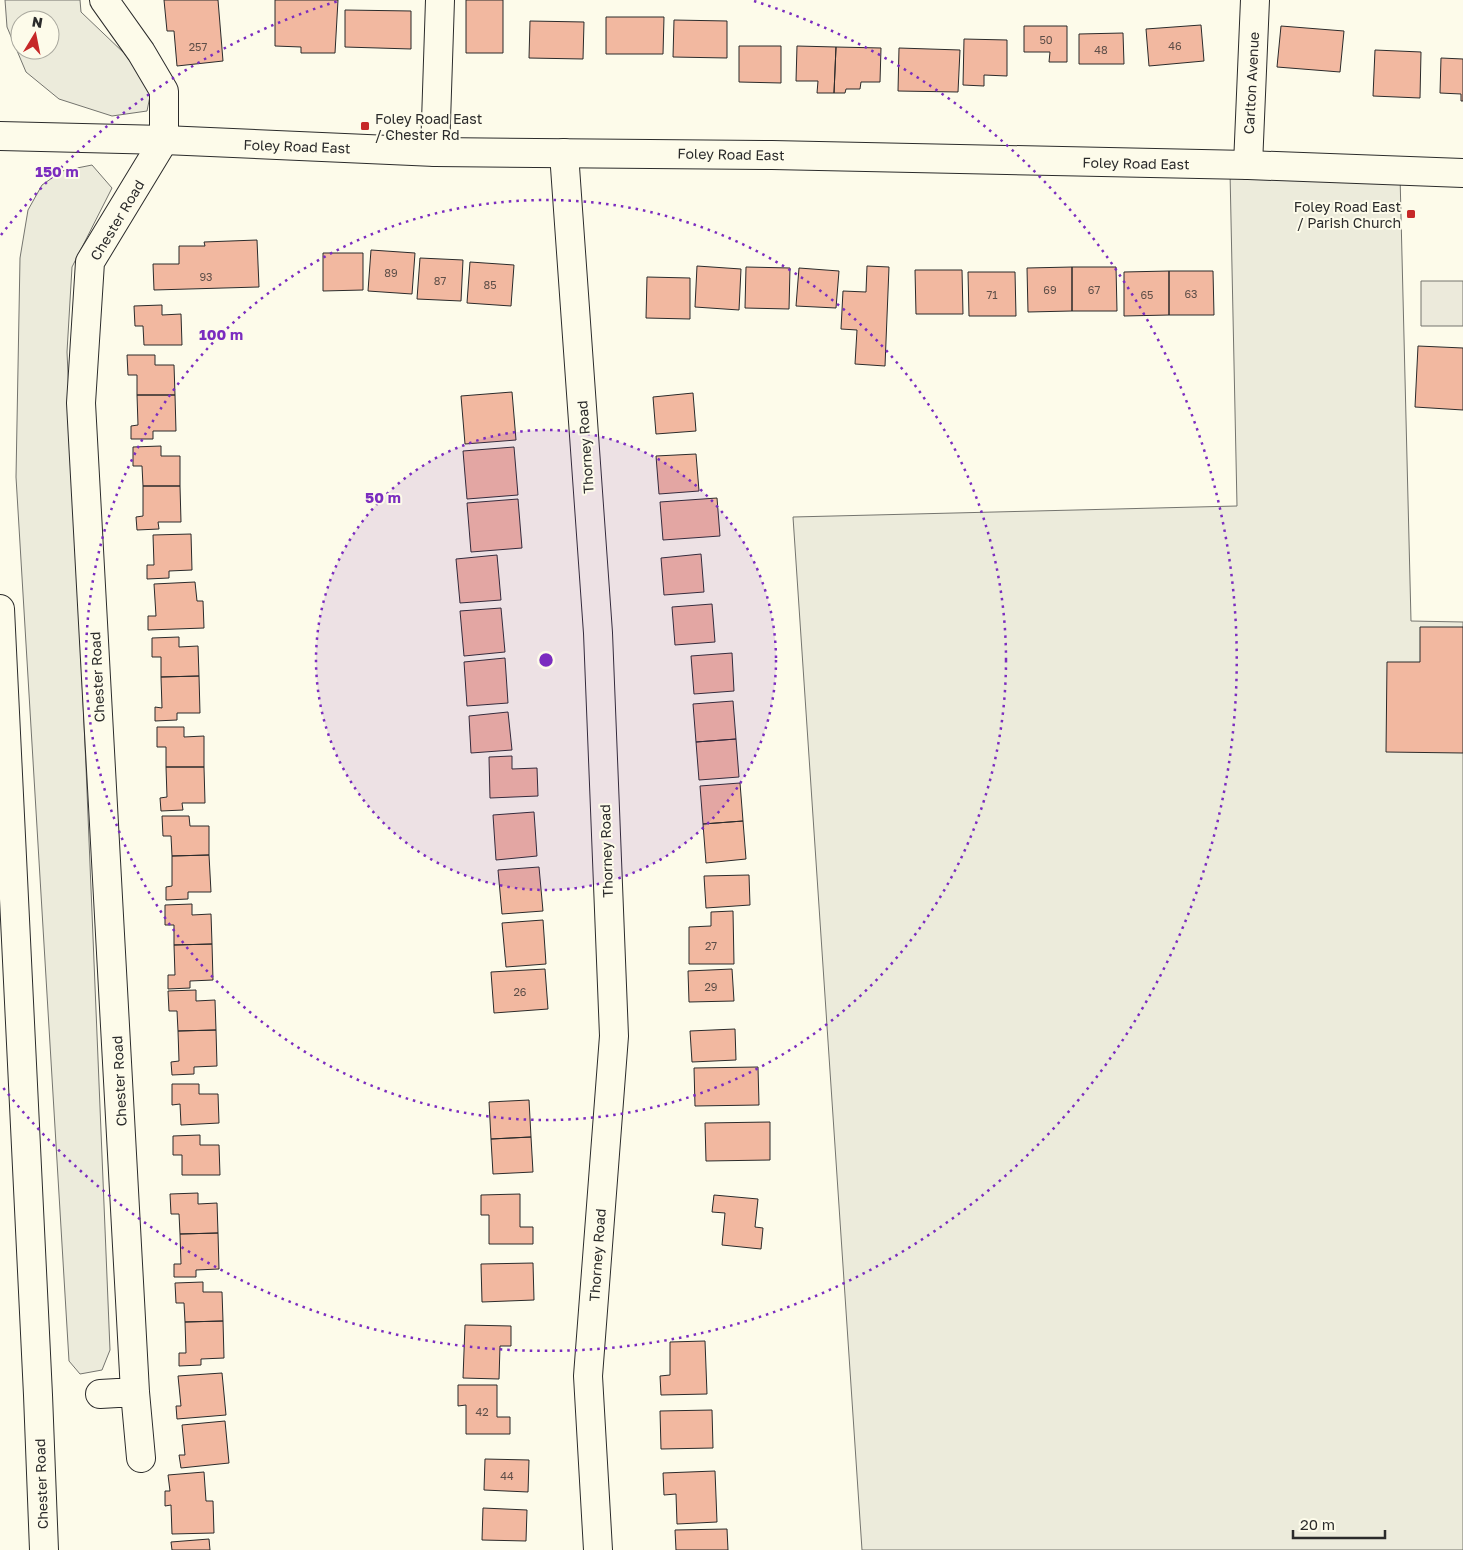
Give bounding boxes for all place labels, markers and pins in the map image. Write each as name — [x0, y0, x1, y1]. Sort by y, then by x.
place label: Foley Road East / Chester Rd — [375, 110, 482, 143]
marker: Foley Road East / Chester Rd — [359, 120, 371, 132]
place label: Foley Road East / Parish Church — [1294, 198, 1401, 231]
marker: Foley Road East / Parish Church — [1405, 208, 1417, 220]
centre of rings — [537, 651, 555, 669]

